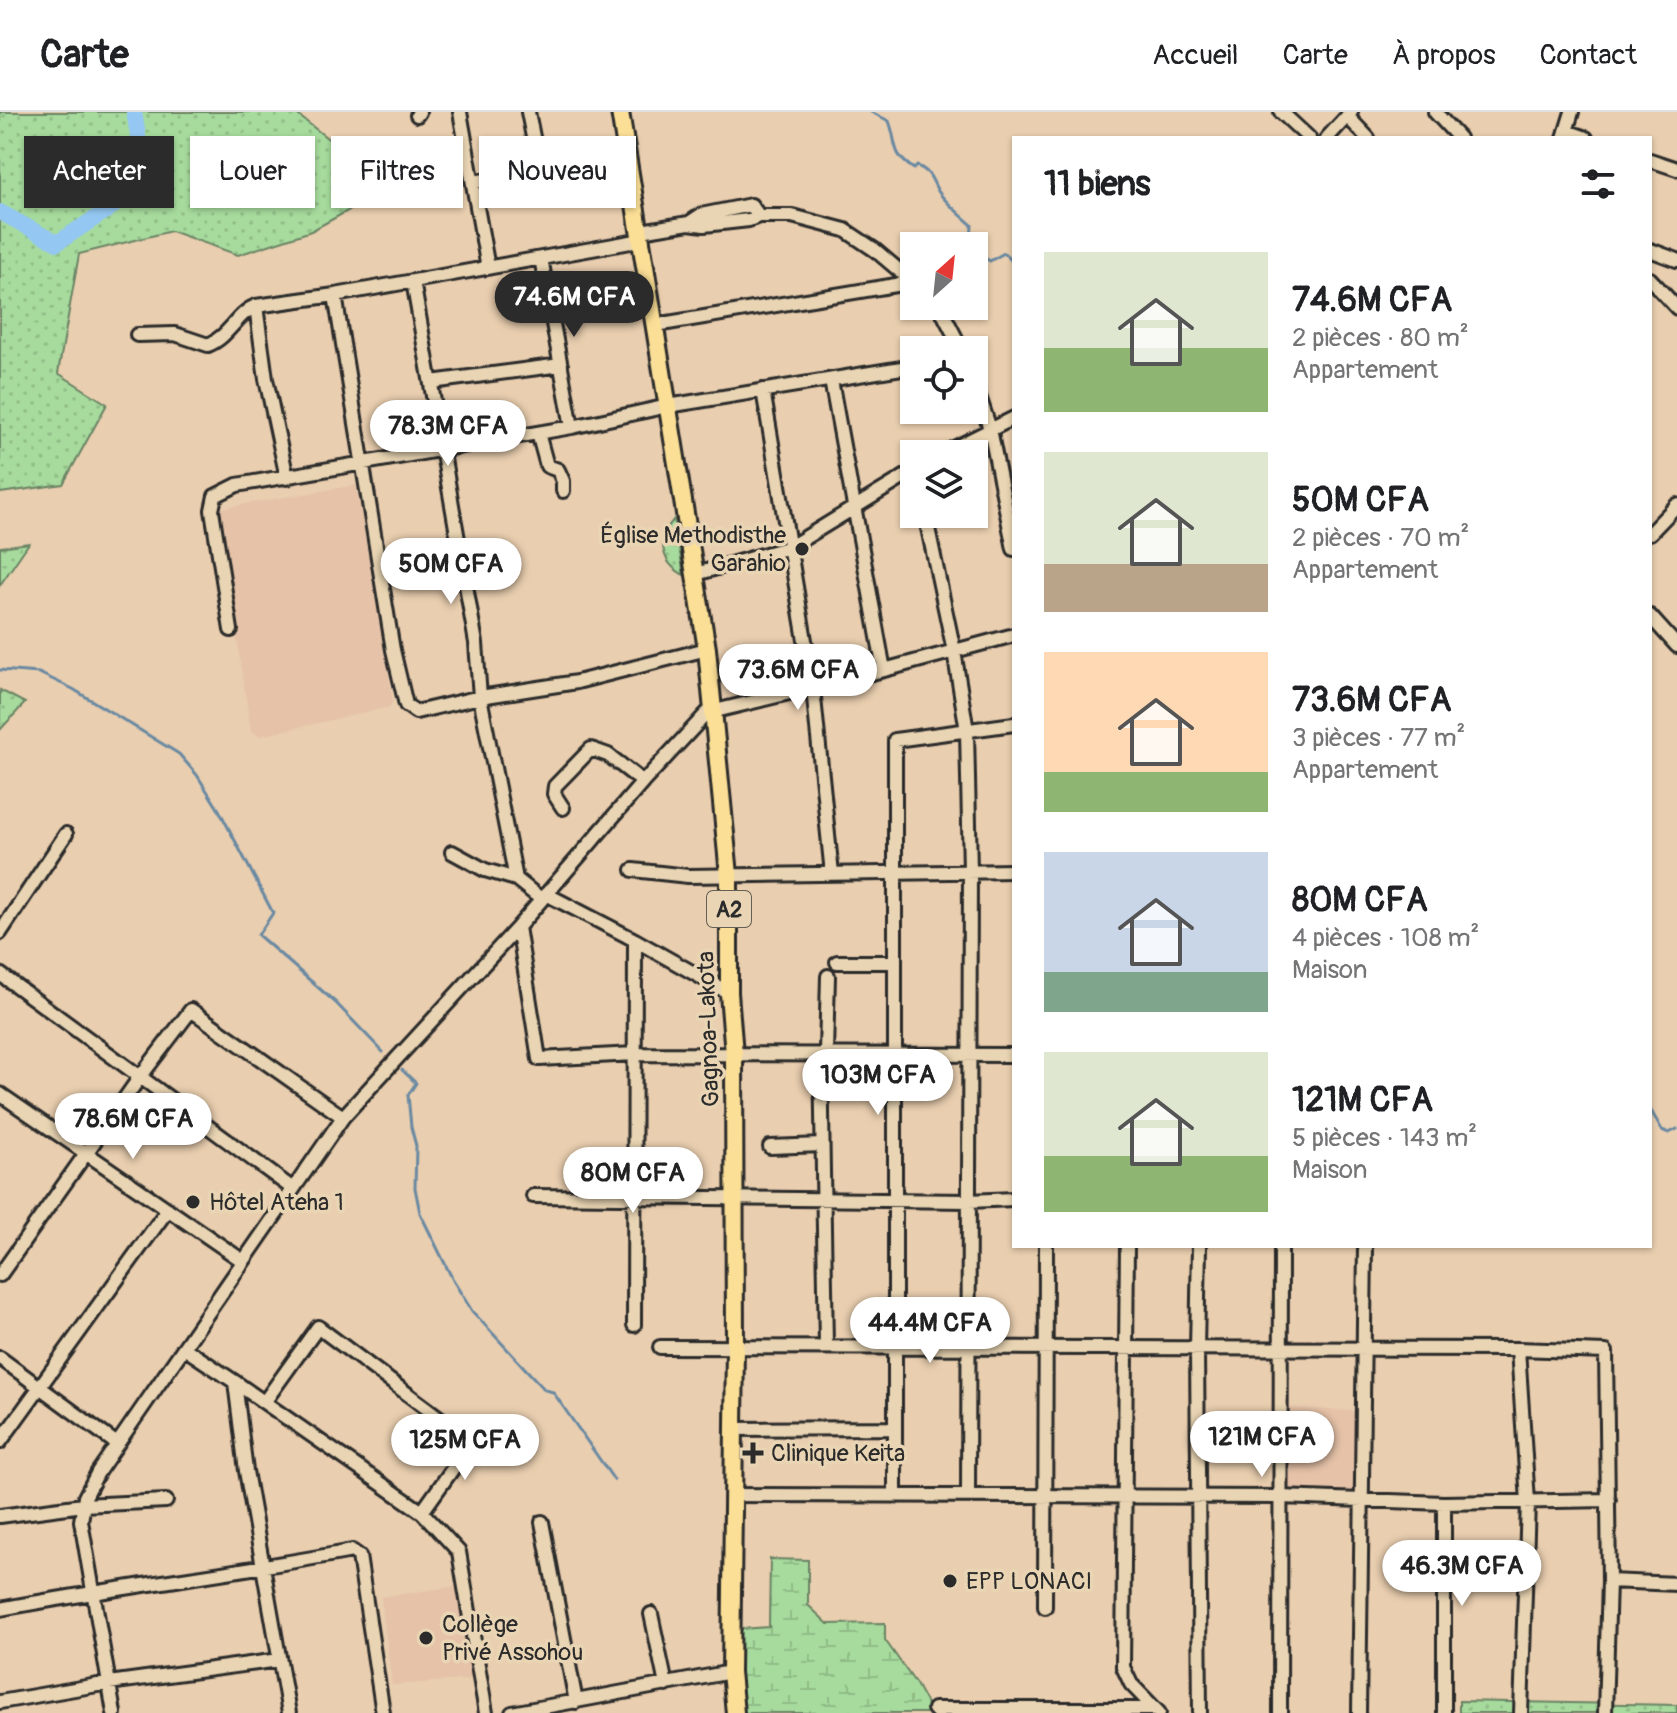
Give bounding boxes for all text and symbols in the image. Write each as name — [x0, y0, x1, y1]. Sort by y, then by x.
text: Carte — [40, 31, 129, 79]
text: Accueil — [1152, 38, 1239, 73]
text: Carte — [1283, 38, 1348, 73]
text: À propos — [1392, 38, 1496, 73]
text: Contact — [1540, 38, 1637, 73]
chip: Acheter — [24, 136, 174, 208]
chip: Louer — [190, 136, 315, 208]
chip: Filtres — [331, 136, 463, 208]
chip: Nouveau — [479, 136, 636, 208]
icon: filters — [1576, 162, 1620, 206]
text: 11 biens — [1044, 163, 1151, 206]
north arrow — [900, 232, 988, 320]
map controls — [900, 232, 988, 528]
pin: 74.6M CFA — [482, 271, 666, 339]
text: 74.6M CFA — [1292, 279, 1452, 322]
text: 74.6M CFA — [513, 281, 635, 313]
icon: home — [1108, 284, 1204, 380]
text: 2 pièces · 80 m² — [1292, 322, 1469, 354]
button: locate — [900, 336, 988, 424]
text: Appartement — [1292, 354, 1438, 386]
pin: 78.3M CFA — [356, 400, 540, 468]
text: 78.3M CFA — [388, 410, 508, 442]
button: layers — [900, 440, 988, 528]
text: 50M CFA — [1292, 479, 1429, 522]
icon: home — [1108, 484, 1204, 580]
place label: Église Methodisthe Garahio — [600, 521, 786, 578]
text: 2 pièces · 70 m² — [1292, 522, 1469, 554]
pin: 50M CFA — [377, 538, 525, 606]
marker: Église Methodisthe Garahio — [793, 540, 811, 558]
text: 50M CFA — [399, 548, 503, 580]
text: Appartement — [1292, 554, 1438, 586]
pin: 73.6M CFA — [706, 644, 890, 712]
text: 73.6M CFA — [737, 654, 859, 686]
text: 73.6M CFA — [1292, 679, 1452, 722]
icon: home — [1108, 684, 1204, 780]
text: 3 pièces · 77 m² — [1292, 722, 1465, 754]
text: Appartement — [1292, 754, 1438, 786]
text: 80M CFA — [1292, 879, 1428, 922]
icon: home — [1108, 884, 1204, 980]
road number: A2 — [707, 891, 751, 927]
text: 4 pièces · 108 m² — [1292, 922, 1479, 954]
street label: Gagnoa-Lakota — [691, 951, 726, 1107]
text: Maison — [1292, 954, 1367, 986]
pin: 103M CFA — [795, 1049, 961, 1117]
text: 103M CFA — [820, 1059, 936, 1091]
text: 121M CFA — [1292, 1079, 1433, 1122]
icon: home — [1108, 1084, 1204, 1180]
pin: 78.6M CFA — [41, 1093, 225, 1161]
text: 78.6M CFA — [73, 1103, 193, 1135]
text: 5 pièces · 143 m² — [1292, 1122, 1477, 1154]
pin: 80M CFA — [559, 1147, 707, 1215]
text: Maison — [1292, 1154, 1367, 1186]
text: 80M CFA — [581, 1157, 685, 1189]
place label: Hôtel Ateha 1 — [209, 1188, 344, 1217]
marker: Hôtel Ateha 1 — [184, 1193, 202, 1211]
pin: 44.4M CFA — [838, 1297, 1022, 1365]
text: 44.4M CFA — [868, 1307, 992, 1339]
pin: 121M CFA — [1179, 1411, 1345, 1479]
pin: 125M CFA — [382, 1414, 548, 1482]
text: 121M CFA — [1208, 1421, 1316, 1453]
text: 125M CFA — [409, 1424, 521, 1456]
place label: Clinique Keita — [771, 1439, 905, 1468]
marker: Clinique Keita — [742, 1442, 764, 1464]
pin: 46.3M CFA — [1370, 1540, 1554, 1608]
text: 46.3M CFA — [1400, 1550, 1524, 1582]
place label: EPP LONACI — [966, 1567, 1092, 1596]
marker: EPP LONACI — [941, 1572, 959, 1590]
place label: Collège Privé Assohou — [442, 1610, 583, 1667]
marker: Collège Privé Assohou — [417, 1629, 435, 1647]

